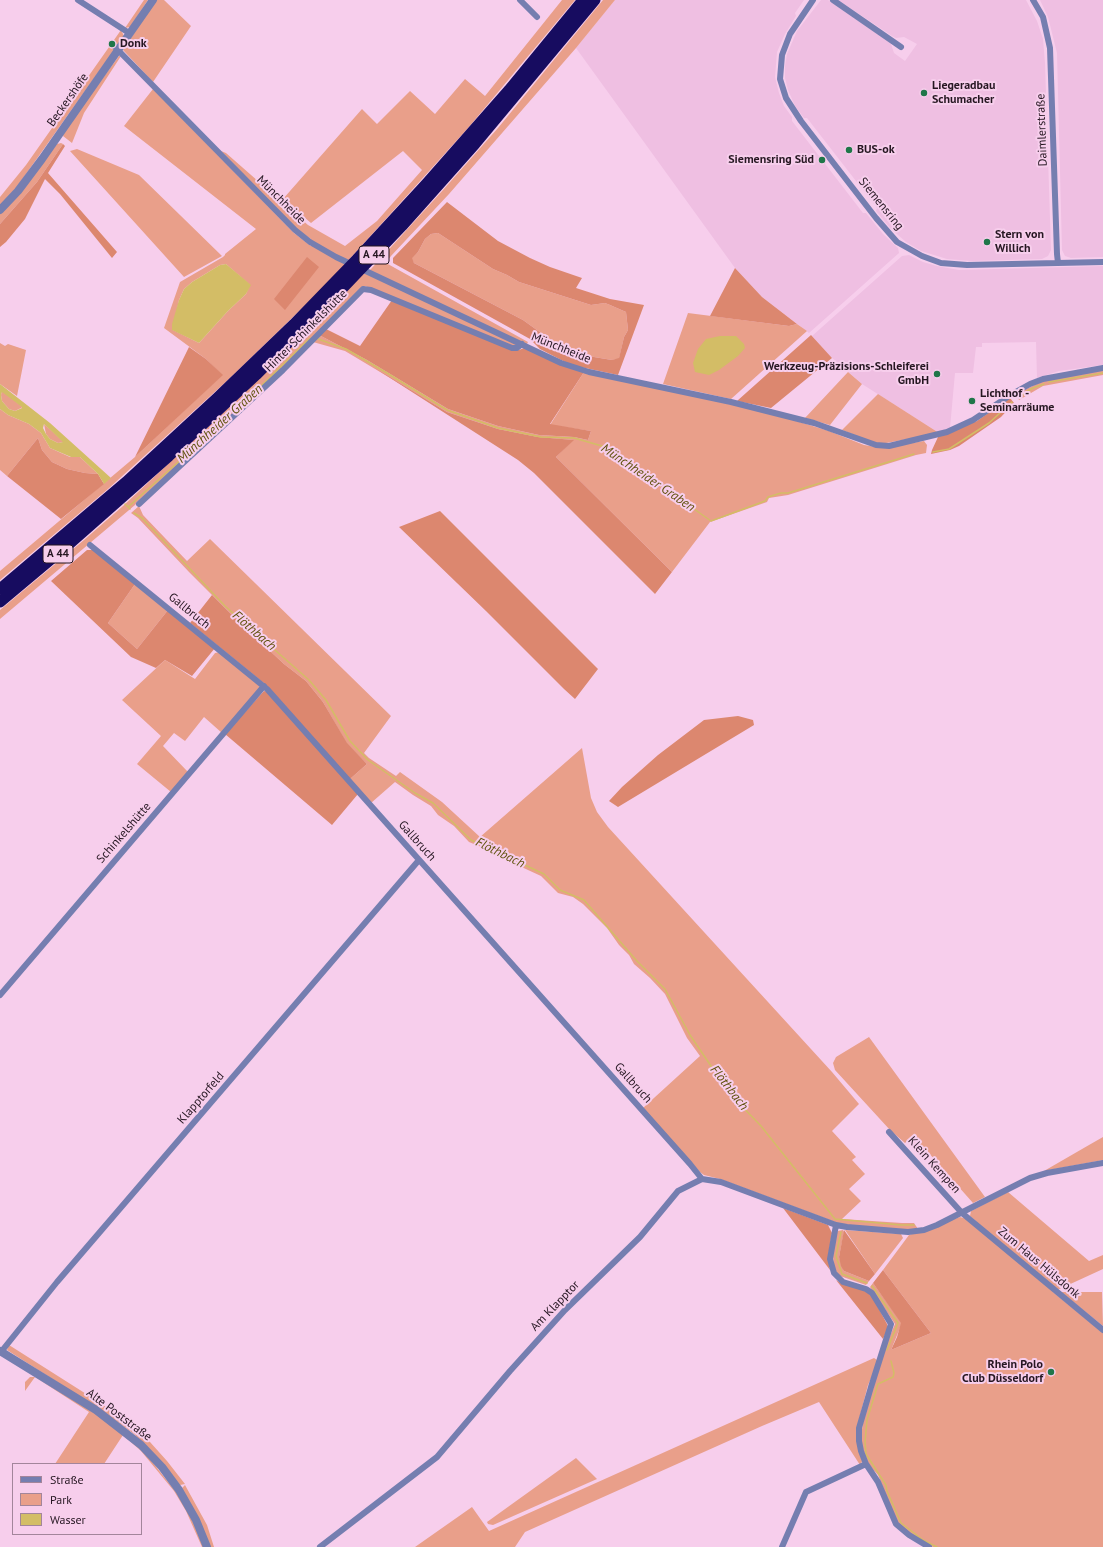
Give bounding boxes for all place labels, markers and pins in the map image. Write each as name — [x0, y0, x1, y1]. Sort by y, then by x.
place label: Donk — [120, 37, 147, 51]
marker: Donk — [107, 39, 117, 49]
place label: Liegeradbau Schumacher — [932, 79, 995, 107]
marker: Liegeradbau Schumacher — [919, 88, 929, 98]
place label: BUS-ok — [857, 143, 895, 157]
marker: BUS-ok — [844, 145, 854, 155]
place label: Siemensring Süd — [728, 153, 814, 167]
marker: Siemensring Süd — [817, 155, 827, 165]
place label: Stern von Willich — [995, 228, 1044, 256]
marker: Stern von Willich — [982, 237, 992, 247]
place label: Werkzeug-Präzisions-Schleiferei GmbH — [764, 360, 929, 388]
marker: Werkzeug-Präzisions-Schleiferei GmbH — [932, 369, 942, 379]
place label: Lichthof - Seminarräume — [980, 387, 1054, 415]
marker: Lichthof - Seminarräume — [967, 396, 977, 406]
place label: Rhein Polo Club Düsseldorf — [962, 1358, 1043, 1386]
marker: Rhein Polo Club Düsseldorf — [1046, 1367, 1056, 1377]

